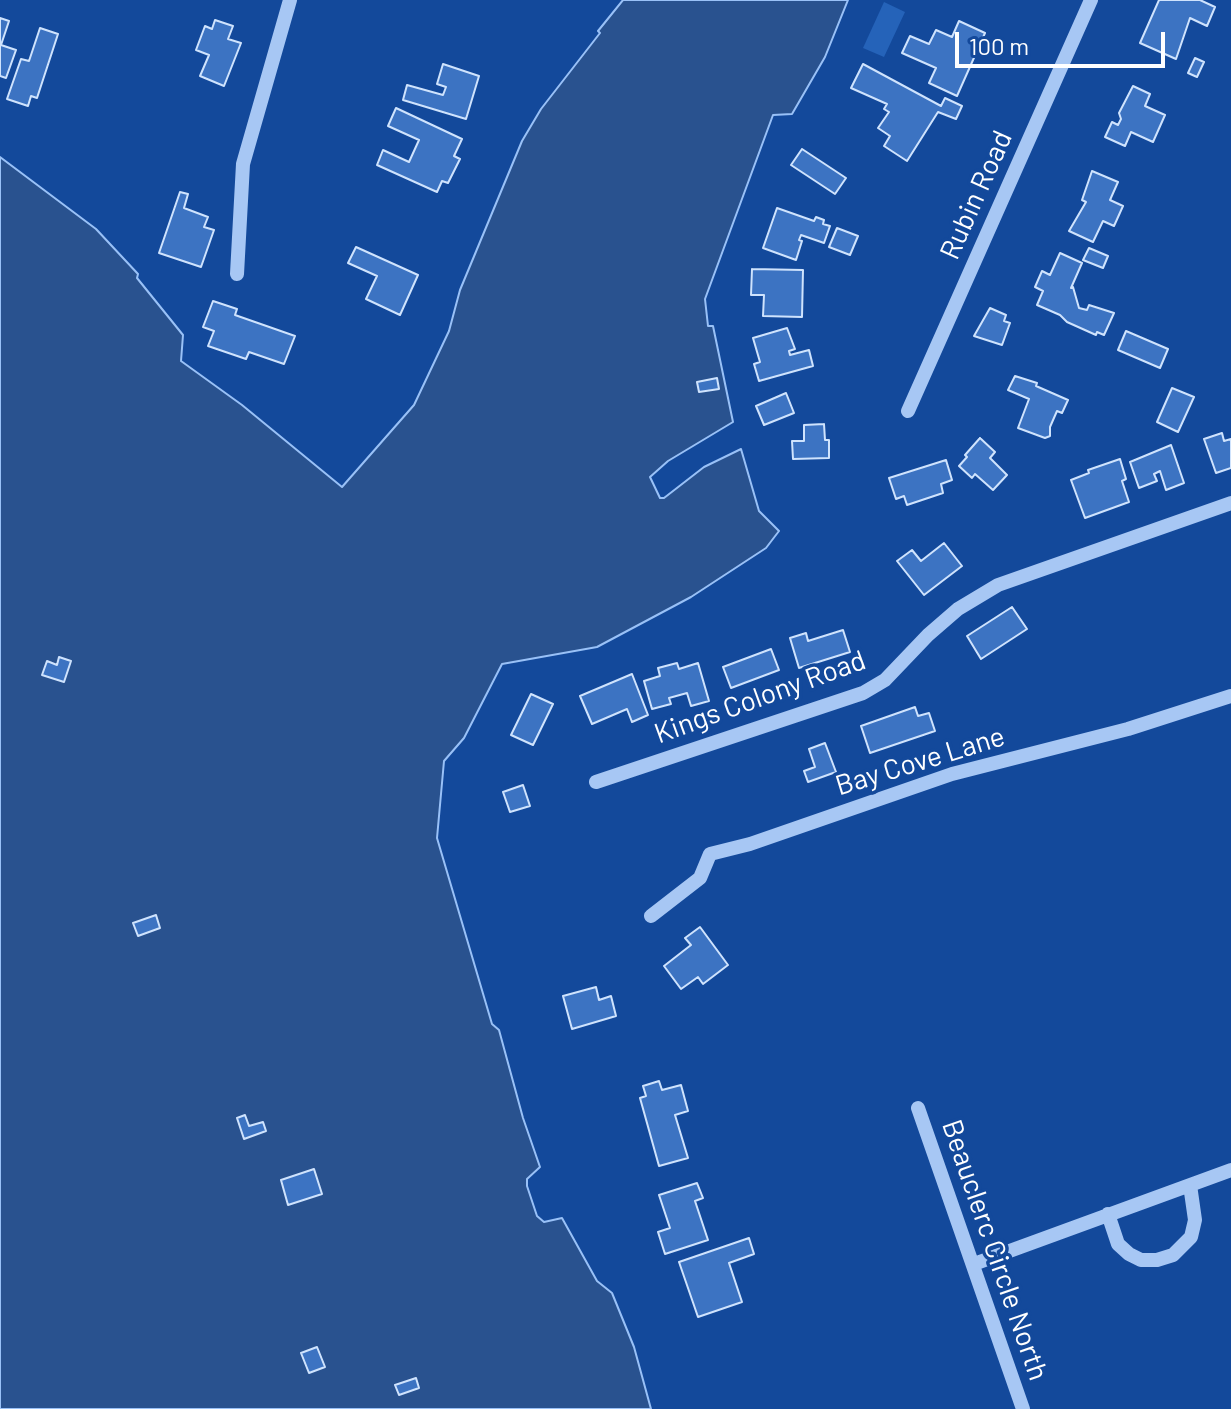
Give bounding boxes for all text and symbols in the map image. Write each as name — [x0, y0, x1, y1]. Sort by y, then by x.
scale bar — [959, 16, 1169, 66]
text: 100 m — [969, 31, 1029, 60]
street label: Rubin Road — [933, 126, 1019, 264]
street label: Kings Colony Road — [650, 643, 870, 751]
street label: Bay Cove Lane — [831, 719, 1009, 803]
street label: Beauclerc Circle North — [935, 1115, 1055, 1385]

